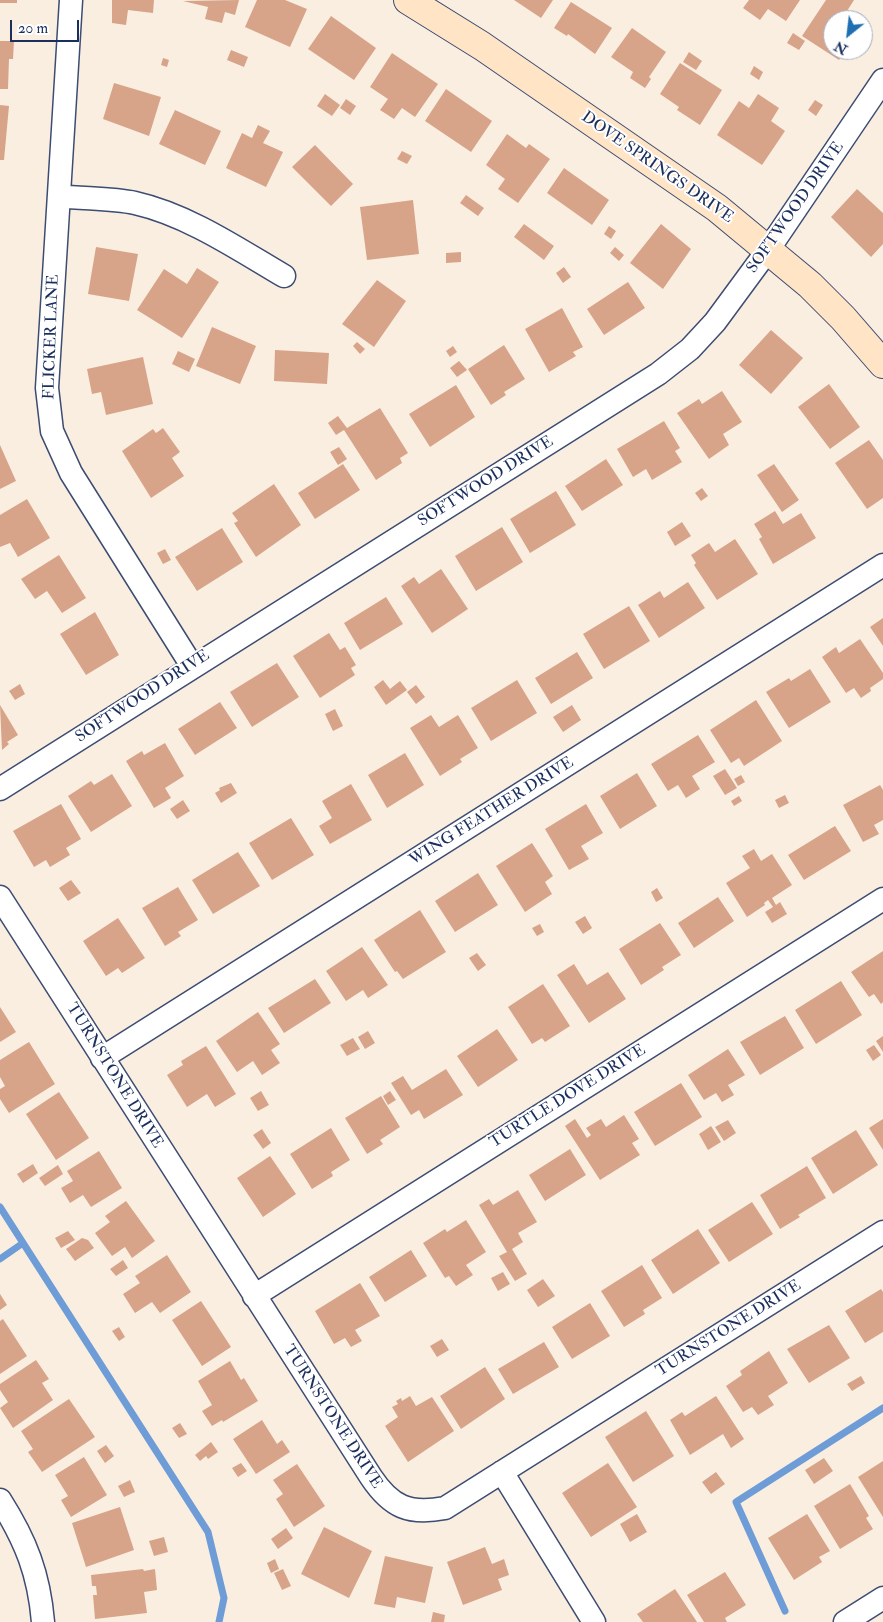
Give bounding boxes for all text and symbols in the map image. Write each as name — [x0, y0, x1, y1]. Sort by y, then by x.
scale bar — [12, 10, 81, 42]
north arrow — [823, 10, 873, 60]
text: 20 m — [18, 19, 48, 38]
text: N — [831, 37, 851, 58]
street label: DOVE SPRINGS DRIVE — [577, 108, 737, 228]
street label: SOFTWOOD DRIVE — [743, 139, 849, 277]
street label: FLICKER LANE — [40, 274, 64, 400]
street label: SOFTWOOD DRIVE — [415, 433, 557, 531]
street label: SOFTWOOD DRIVE — [72, 646, 214, 748]
street label: WING FEATHER DRIVE — [406, 754, 578, 870]
street label: TURNSTONE DRIVE — [62, 1000, 166, 1152]
street label: TURTLE DOVE DRIVE — [487, 1041, 649, 1153]
street label: TURNSTONE DRIVE — [653, 1277, 805, 1381]
street label: TURNSTONE DRIVE — [278, 1342, 386, 1492]

